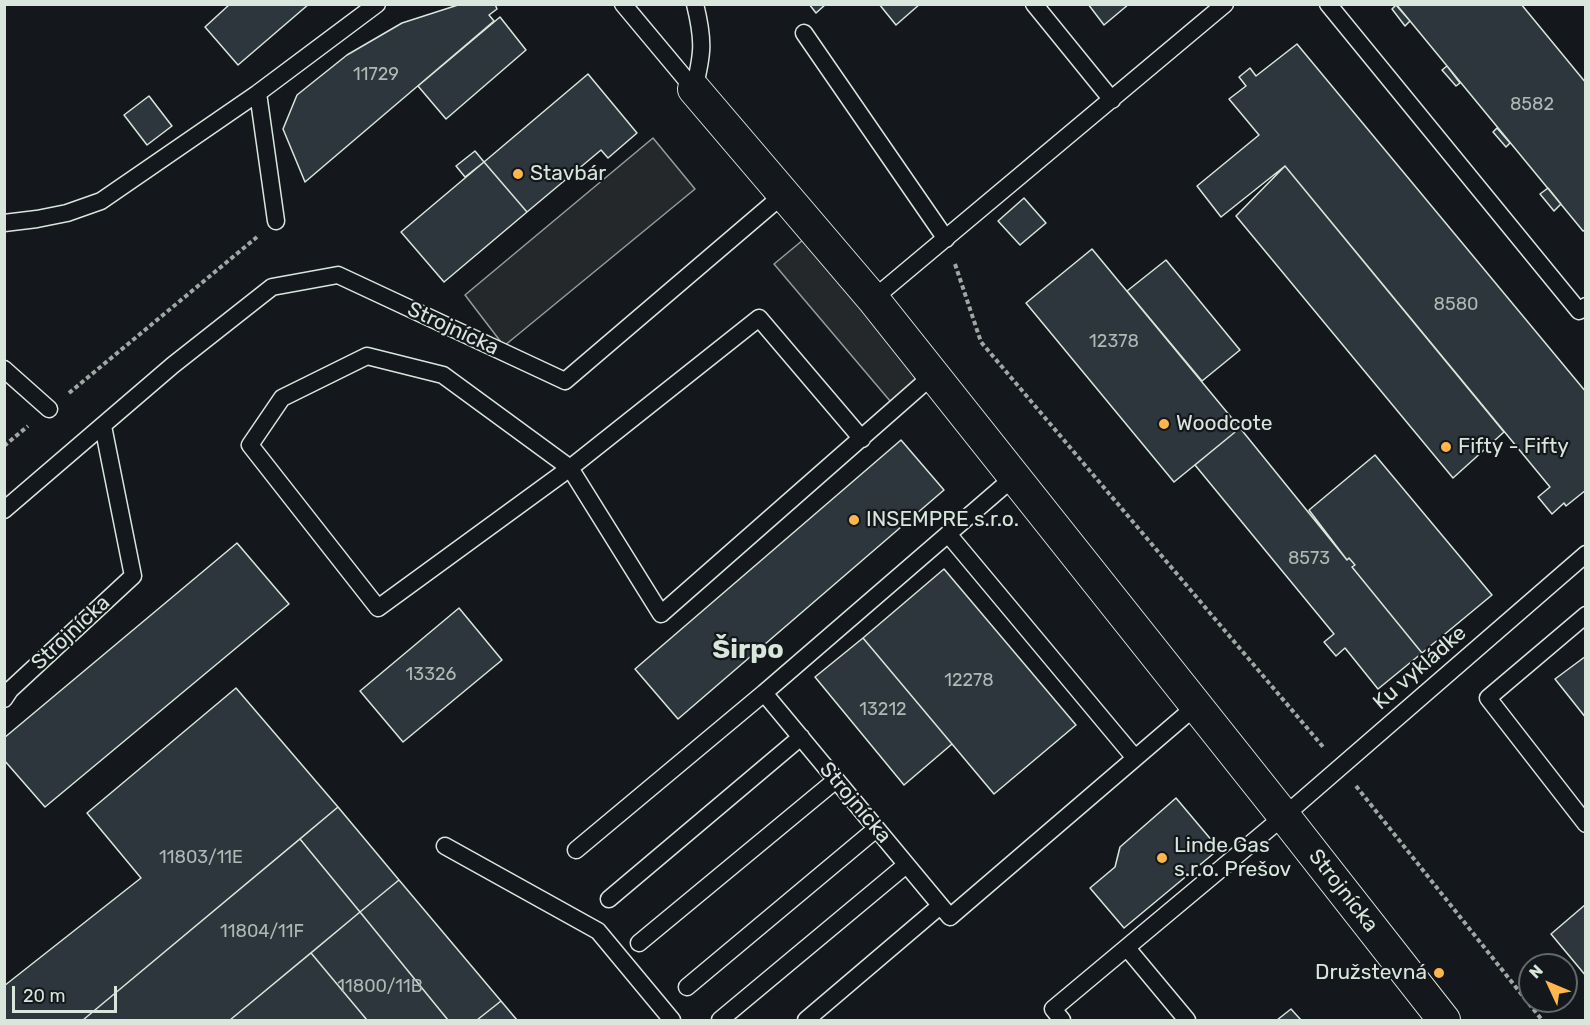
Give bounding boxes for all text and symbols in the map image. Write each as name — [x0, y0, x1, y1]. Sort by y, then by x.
house number: 11729 — [353, 64, 399, 86]
house number: 8582 — [1510, 94, 1554, 116]
place label: Stavbár — [530, 161, 606, 187]
marker: Stavbár — [511, 167, 525, 181]
house number: 8580 — [1433, 294, 1479, 316]
street label: Strojnícka — [403, 297, 503, 361]
house number: 12378 — [1089, 331, 1139, 353]
place label: Woodcote — [1176, 411, 1273, 437]
marker: Woodcote — [1157, 417, 1171, 431]
place label: Fifty - Fifty — [1458, 434, 1569, 460]
marker: Fifty - Fifty — [1439, 440, 1453, 454]
place label: INSEMPRE s.r.o. — [866, 507, 1019, 533]
marker: INSEMPRE s.r.o. — [847, 513, 861, 527]
house number: 8573 — [1288, 548, 1330, 570]
street label: Strojnícka — [27, 590, 115, 676]
street label: Ku vykládke — [1368, 621, 1472, 715]
district label: Širpo — [712, 634, 784, 666]
house number: 13326 — [406, 664, 456, 686]
house number: 12278 — [944, 670, 994, 692]
house number: 13212 — [859, 699, 907, 721]
street label: Strojnícka — [814, 757, 896, 849]
place label: Linde Gas s.r.o. Prešov — [1174, 833, 1291, 883]
street label: Strojnícka — [1303, 845, 1383, 937]
house number: 11803/11E — [159, 847, 243, 869]
marker: Linde Gas s.r.o. Prešov — [1155, 851, 1169, 865]
house number: 11804/11F — [220, 921, 304, 943]
north arrow — [1518, 953, 1578, 1013]
place label: Družstevná — [1315, 960, 1427, 986]
text: N — [1525, 961, 1547, 982]
marker: Družstevná — [1432, 966, 1446, 980]
scale bar — [15, 974, 120, 1012]
house number: 11800/11B — [337, 976, 423, 998]
text: 20 m — [23, 985, 65, 1007]

